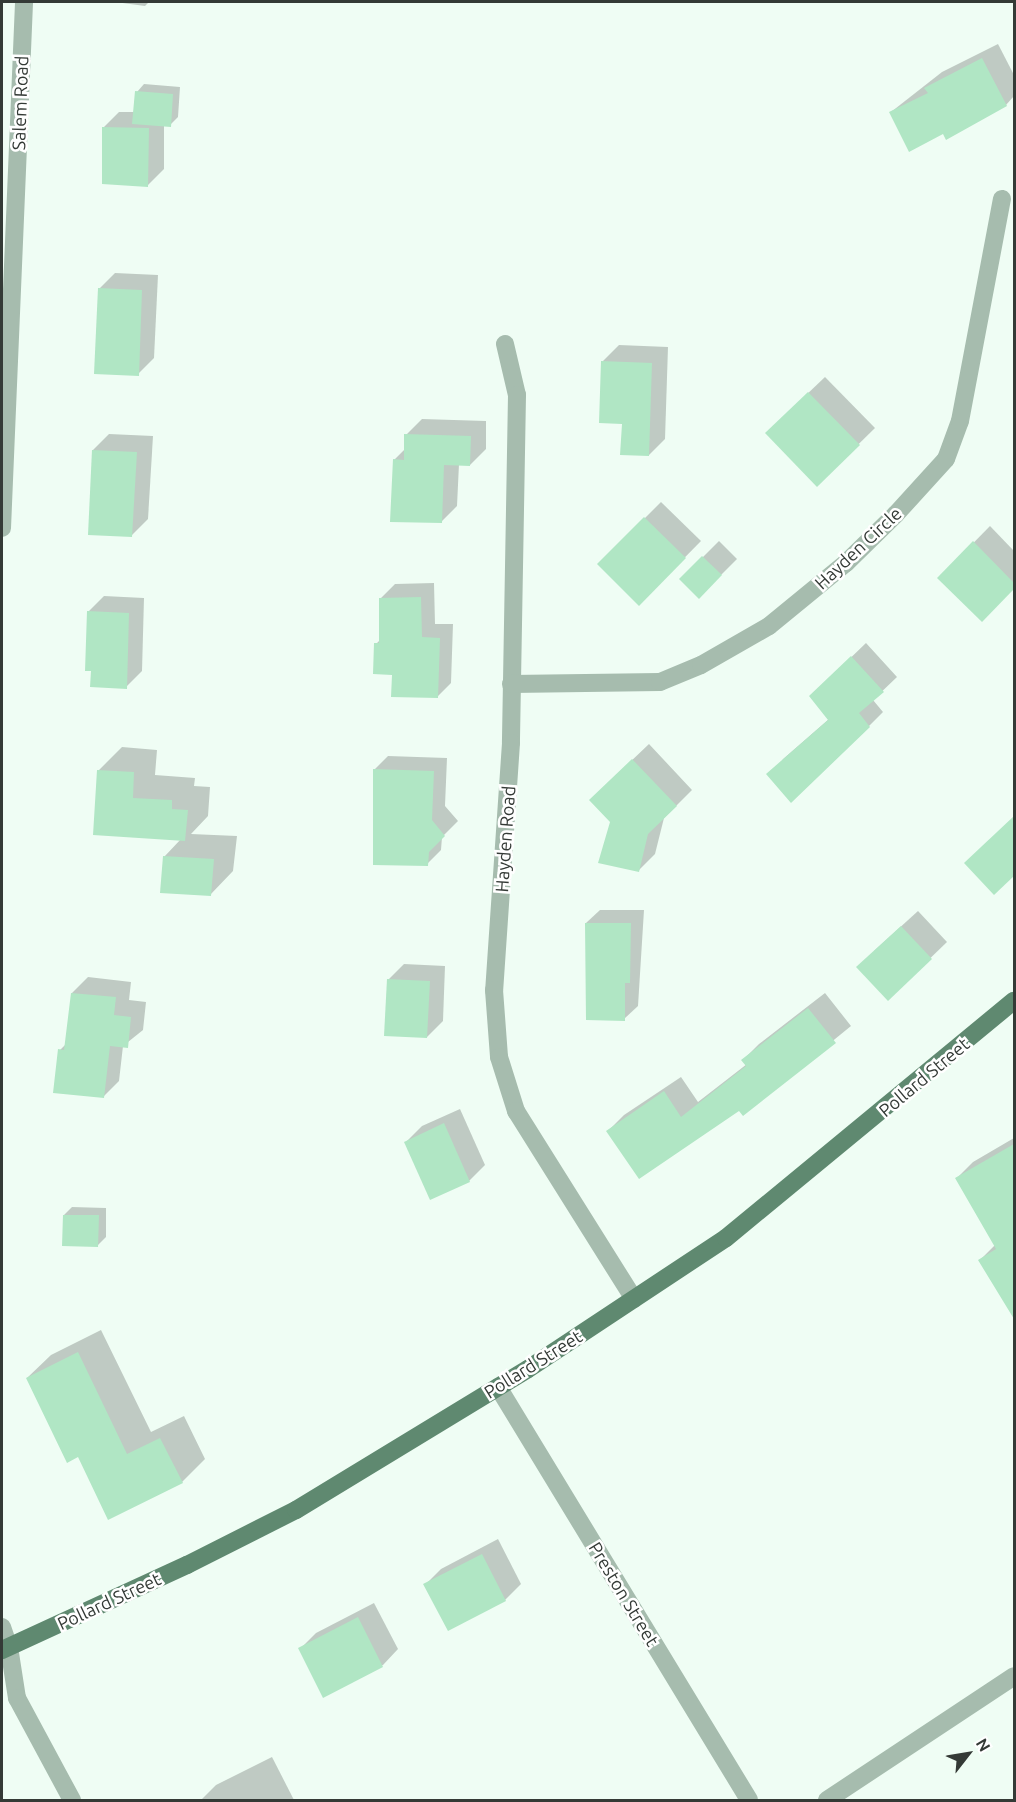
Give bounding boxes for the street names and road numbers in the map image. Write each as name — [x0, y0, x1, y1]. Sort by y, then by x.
street label: Salem Road — [8, 55, 32, 151]
street label: Hayden Circle — [810, 502, 906, 594]
street label: Hayden Road — [491, 785, 519, 893]
street label: Pollard Street — [874, 1033, 974, 1121]
street label: Pollard Street — [480, 1325, 586, 1403]
street label: Preston Street — [584, 1538, 664, 1650]
street label: Pollard Street — [54, 1568, 164, 1634]

